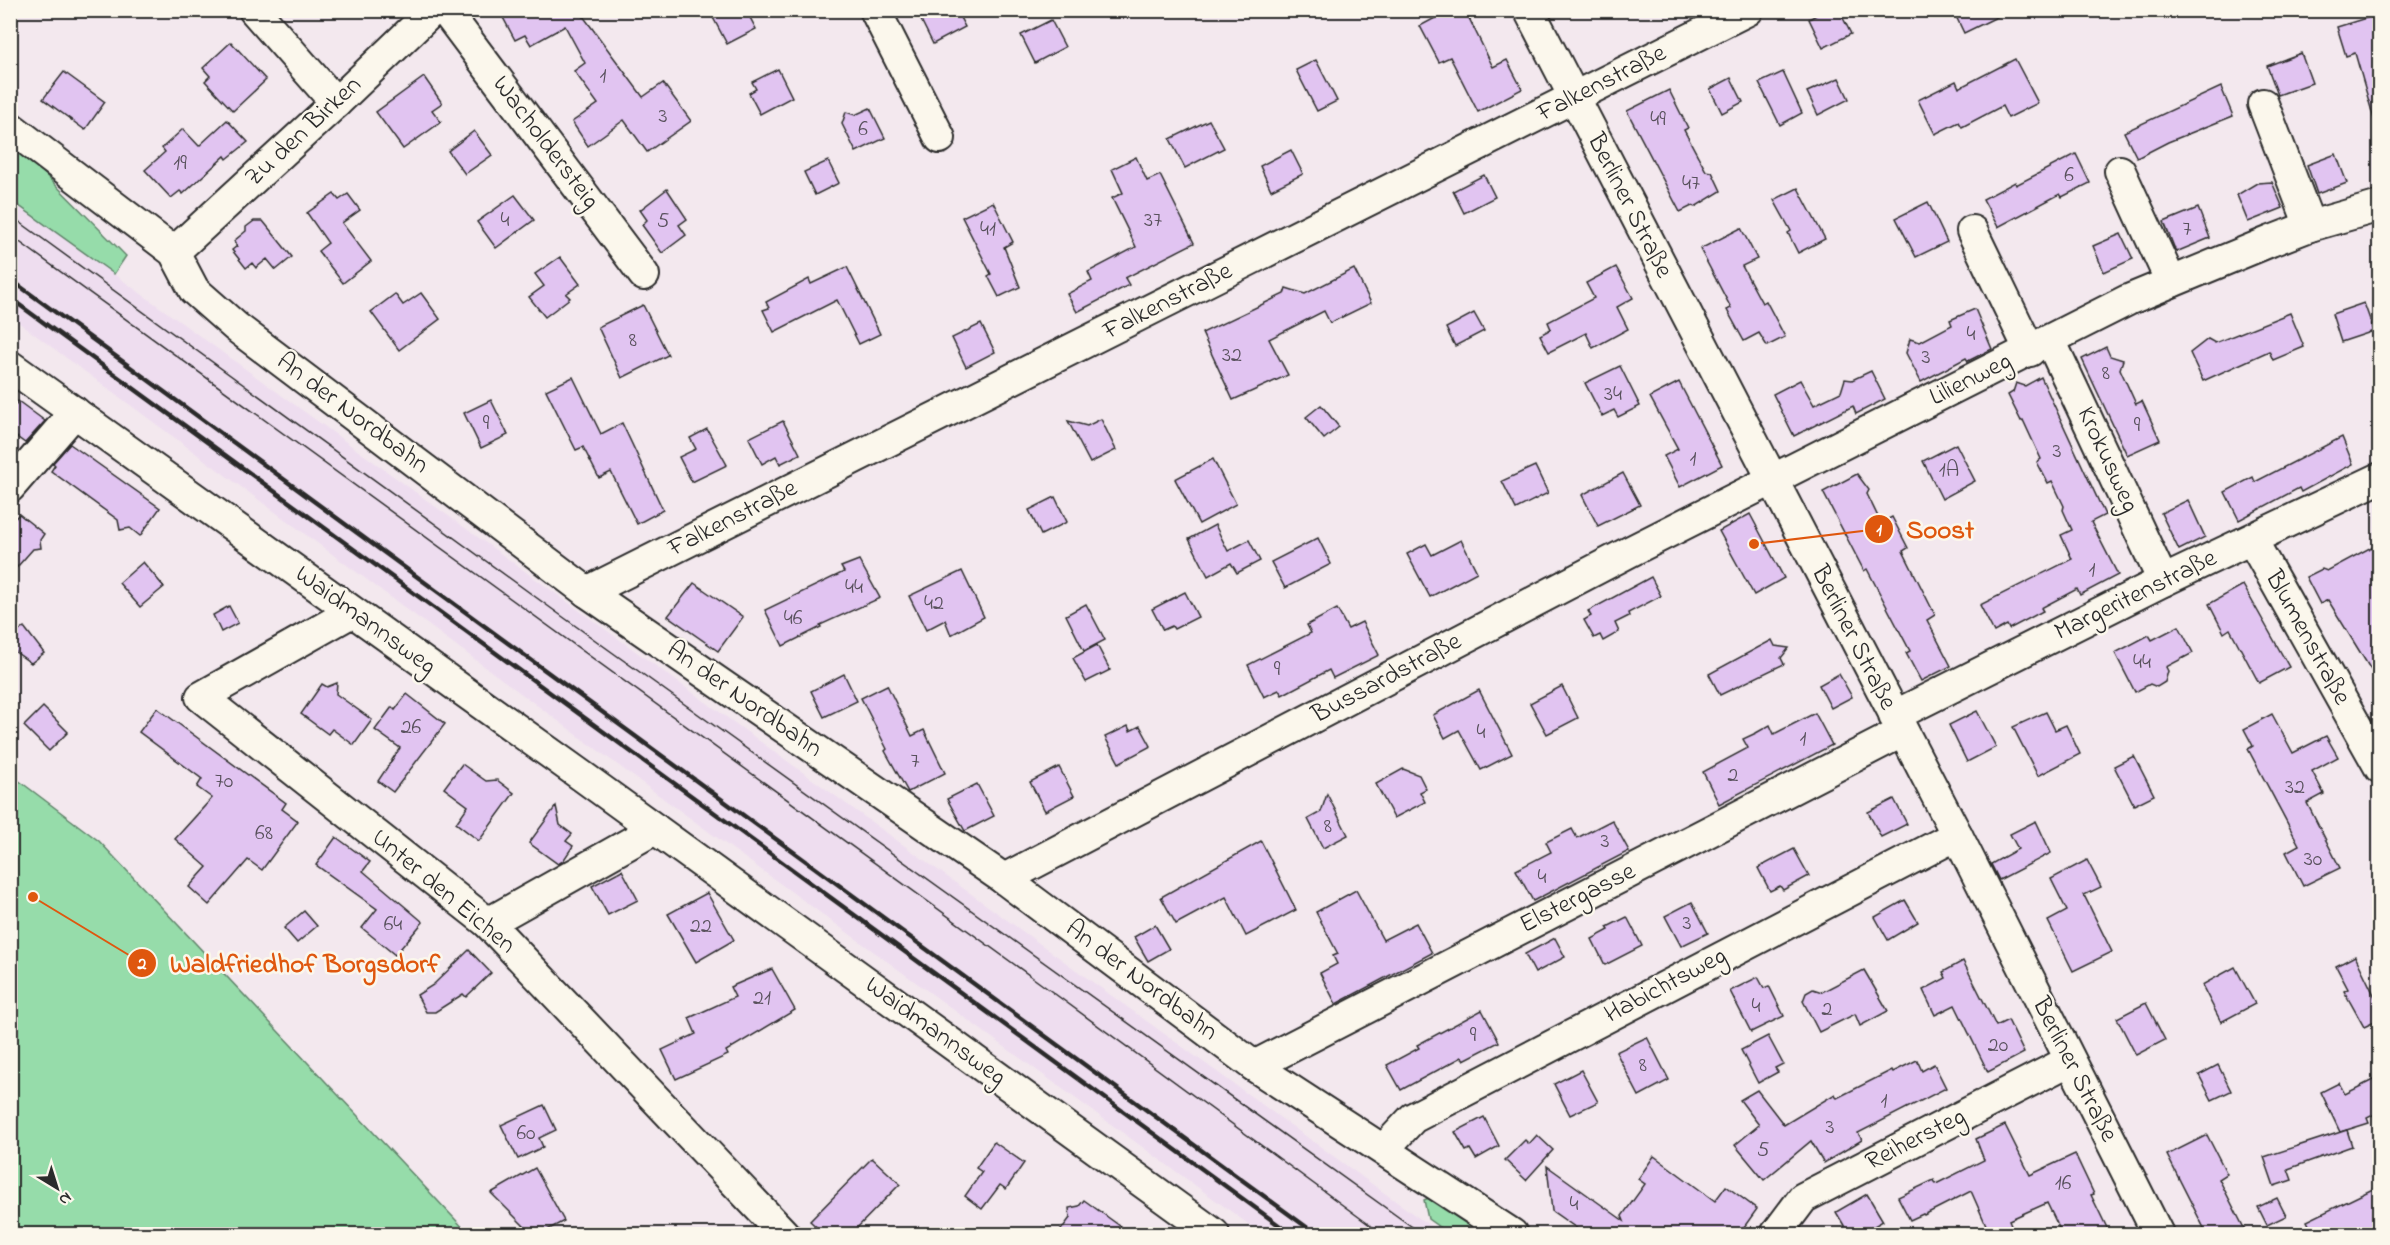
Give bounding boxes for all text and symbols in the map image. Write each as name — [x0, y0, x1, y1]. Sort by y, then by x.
street label: Falkenstraße — [1530, 35, 1673, 133]
house number: 1 — [600, 61, 607, 93]
street label: Zu den Birken — [237, 68, 371, 196]
street label: Wacholdersteig — [482, 68, 608, 218]
house number: 3 — [658, 101, 668, 133]
house number: 49 — [1650, 104, 1666, 136]
house number: 6 — [858, 114, 868, 146]
street label: Berliner Straße — [1576, 126, 1682, 285]
house number: 19 — [173, 148, 187, 180]
house number: 6 — [2064, 160, 2074, 192]
house number: 47 — [1682, 168, 1700, 200]
house number: 4 — [500, 205, 510, 237]
house number: 37 — [1144, 205, 1162, 237]
house number: 5 — [657, 206, 669, 238]
house number: 41 — [980, 214, 996, 246]
house number: 7 — [2182, 214, 2192, 246]
street label: Falkenstraße — [1096, 253, 1239, 351]
house number: 4 — [1966, 319, 1976, 351]
house number: 8 — [629, 325, 637, 357]
house number: 32 — [1222, 340, 1242, 372]
house number: 3 — [1921, 342, 1931, 374]
street label: Lilienweg — [1923, 343, 2019, 417]
street label: An der Nordbahn — [268, 344, 436, 484]
house number: 8 — [2102, 358, 2110, 390]
house number: 34 — [1604, 379, 1622, 411]
street label: Krokusweg — [2066, 401, 2148, 519]
house number: 9 — [483, 408, 490, 440]
house number: 9 — [2134, 410, 2141, 442]
house number: 3 — [2052, 436, 2062, 468]
house number: 1 — [1690, 444, 1697, 476]
house number: 1A — [1939, 455, 1959, 487]
street label: Falkenstraße — [661, 470, 804, 568]
callout: Soost — [1864, 506, 1986, 551]
text: Soost — [1906, 512, 1975, 551]
text: 1 — [1876, 518, 1882, 544]
street label: Margeritenstraße — [2048, 540, 2224, 652]
house number: 1 — [2089, 555, 2096, 587]
street label: Waidmannsweg — [286, 557, 444, 685]
street label: Berliner Straße — [1800, 558, 1906, 717]
street label: Blumenstraße — [2254, 563, 2360, 713]
house number: 44 — [845, 572, 863, 604]
house number: 42 — [924, 588, 944, 620]
house number: 46 — [784, 603, 803, 635]
street label: Bussardstraße — [1304, 623, 1469, 735]
street label: An der Nordbahn — [658, 632, 830, 768]
house number: 44 — [2133, 647, 2151, 679]
house number: 9 — [1274, 654, 1281, 686]
house number: 26 — [401, 712, 422, 744]
house number: 4 — [1476, 717, 1486, 749]
house number: 1 — [1800, 724, 1807, 756]
house number: 7 — [910, 746, 920, 778]
house number: 2 — [1728, 760, 1739, 792]
house number: 70 — [215, 766, 233, 798]
house number: 32 — [2285, 772, 2305, 804]
house number: 8 — [1324, 811, 1332, 843]
house number: 68 — [255, 818, 273, 850]
street label: Unter den Eichen — [362, 820, 524, 964]
house number: 3 — [1600, 826, 1610, 858]
house number: 30 — [2304, 844, 2322, 876]
street label: Elstergasse — [1513, 853, 1643, 944]
house number: 4 — [1537, 862, 1547, 894]
house number: 3 — [1682, 908, 1692, 940]
house number: 64 — [384, 909, 402, 941]
house number: 22 — [690, 911, 712, 943]
street label: An der Nordbahn — [1057, 911, 1225, 1051]
street label: Habichtsweg — [1598, 938, 1734, 1034]
callout: Waldfriedhof Borgsdorf — [127, 940, 452, 985]
text: Waldfriedhof Borgsdorf — [170, 946, 441, 986]
text: 2 — [137, 952, 147, 978]
street label: Waidmannsweg — [856, 968, 1014, 1096]
house number: 21 — [753, 983, 771, 1015]
street label: Berliner Straße — [2021, 990, 2127, 1149]
house number: 4 — [1751, 991, 1761, 1023]
house number: 2 — [1822, 994, 1833, 1026]
house number: 9 — [1470, 1020, 1477, 1052]
house number: 20 — [1988, 1030, 2008, 1062]
house number: 8 — [1639, 1050, 1647, 1082]
house number: 1 — [1881, 1086, 1888, 1118]
street label: Reihersteg — [1859, 1099, 1973, 1181]
house number: 3 — [1825, 1112, 1835, 1144]
house number: 60 — [516, 1118, 536, 1150]
house number: 5 — [1757, 1135, 1769, 1167]
north arrow — [27, 1158, 87, 1218]
house number: 16 — [2055, 1168, 2072, 1200]
text: N — [53, 1185, 77, 1211]
house number: 4 — [1569, 1189, 1579, 1221]

